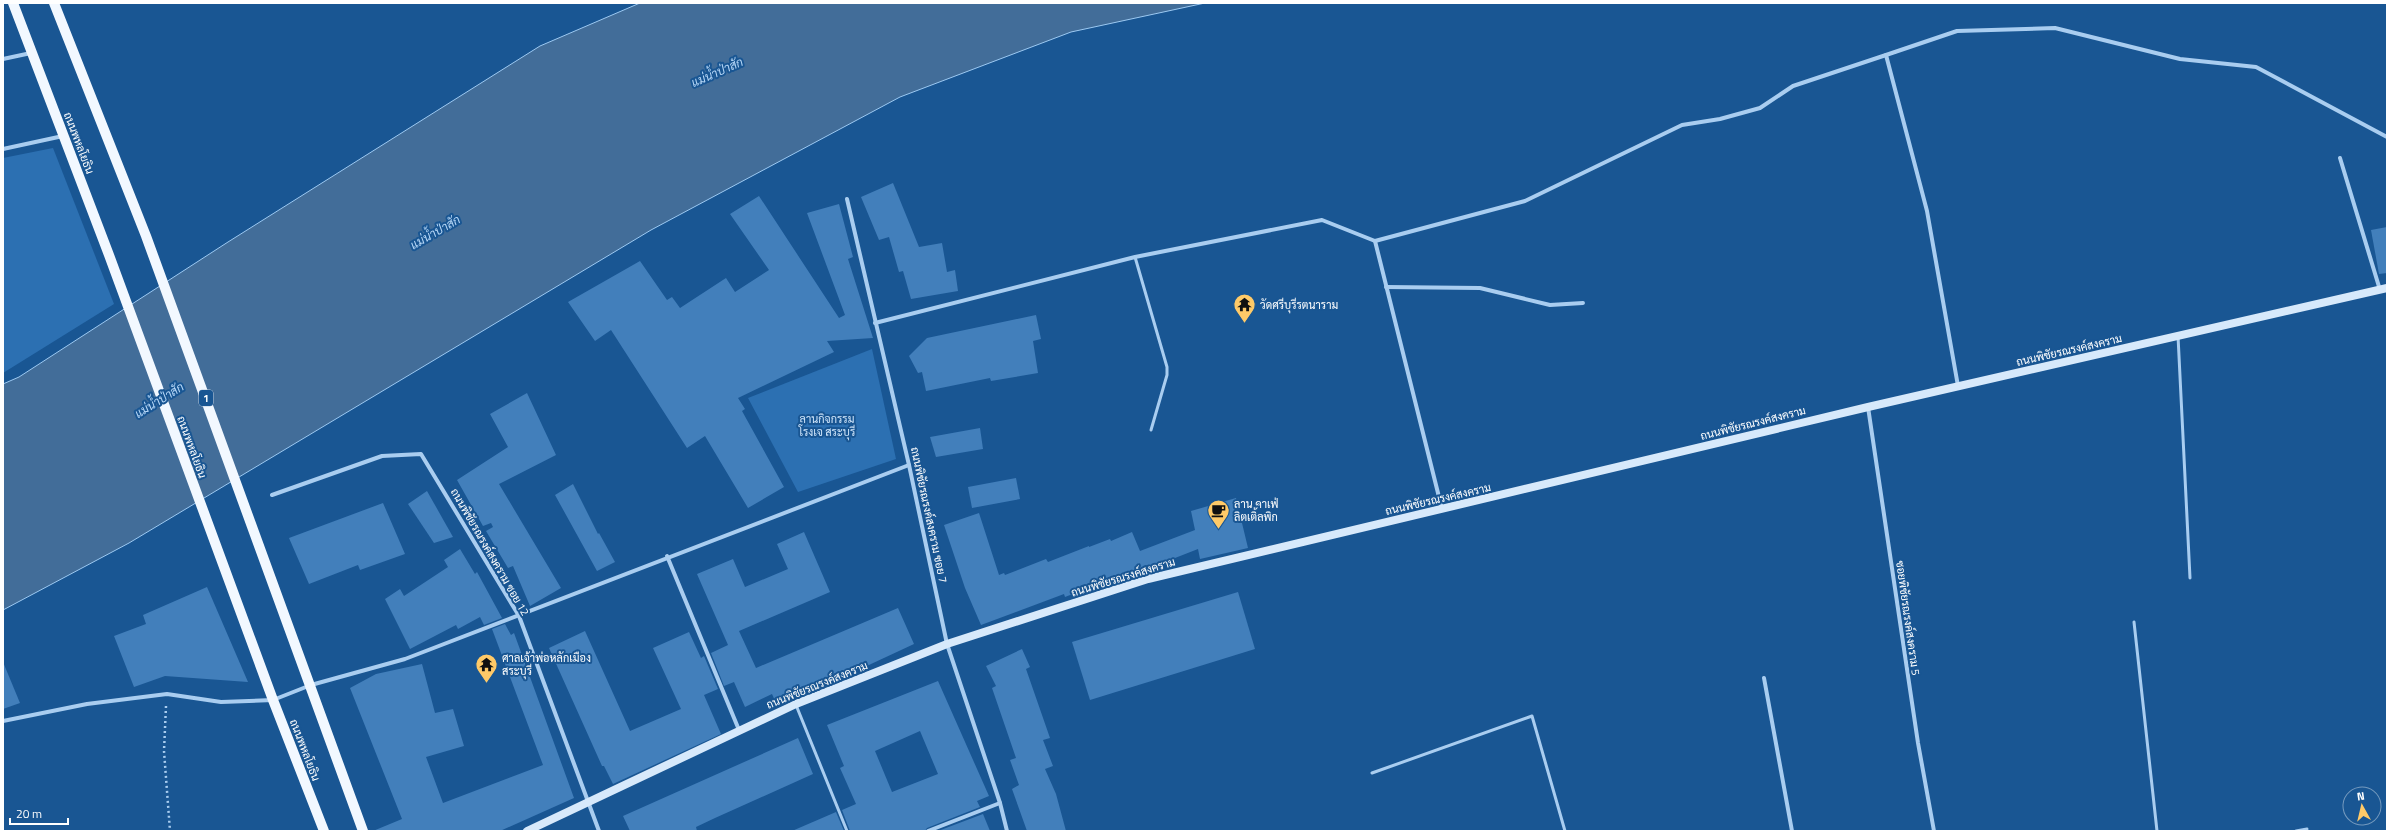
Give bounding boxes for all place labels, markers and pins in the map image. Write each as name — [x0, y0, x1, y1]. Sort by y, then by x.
temple icon: วัดศรีบุรีรตนาราม — [1232, 292, 1258, 325]
place label: วัดศรีบุรีรตนาราม — [1260, 297, 1338, 314]
place label: ลาน คาเฟ่ ลิตเติ้ลพิก — [1234, 496, 1279, 525]
cafe icon: ลาน คาเฟ่ ลิตเติ้ลพิก — [1206, 497, 1232, 530]
place label: ศาลเจ้าพ่อหลักเมือง สระบุรี — [502, 650, 591, 680]
temple icon: ศาลเจ้าพ่อหลักเมือง สระบุรี — [473, 651, 499, 684]

